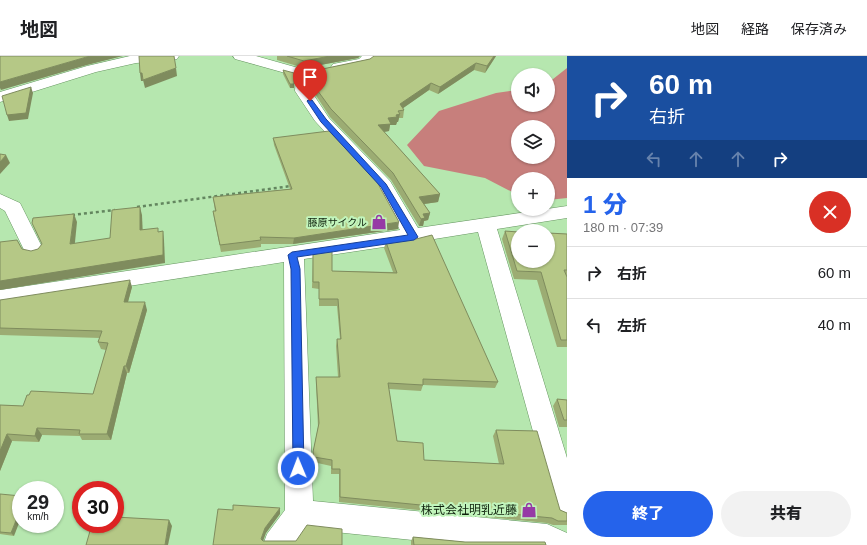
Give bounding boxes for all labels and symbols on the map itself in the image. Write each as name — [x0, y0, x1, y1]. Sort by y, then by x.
pin — [293, 60, 327, 101]
shop icon: 藤原サイクル — [370, 213, 388, 231]
place label: 藤原サイクル — [308, 217, 367, 228]
position arrow — [277, 447, 319, 489]
speed limit sign: 30 — [72, 481, 124, 533]
shop icon: 株式会社明乳近藤 — [520, 501, 538, 519]
place label: 株式会社明乳近藤 — [421, 503, 517, 517]

